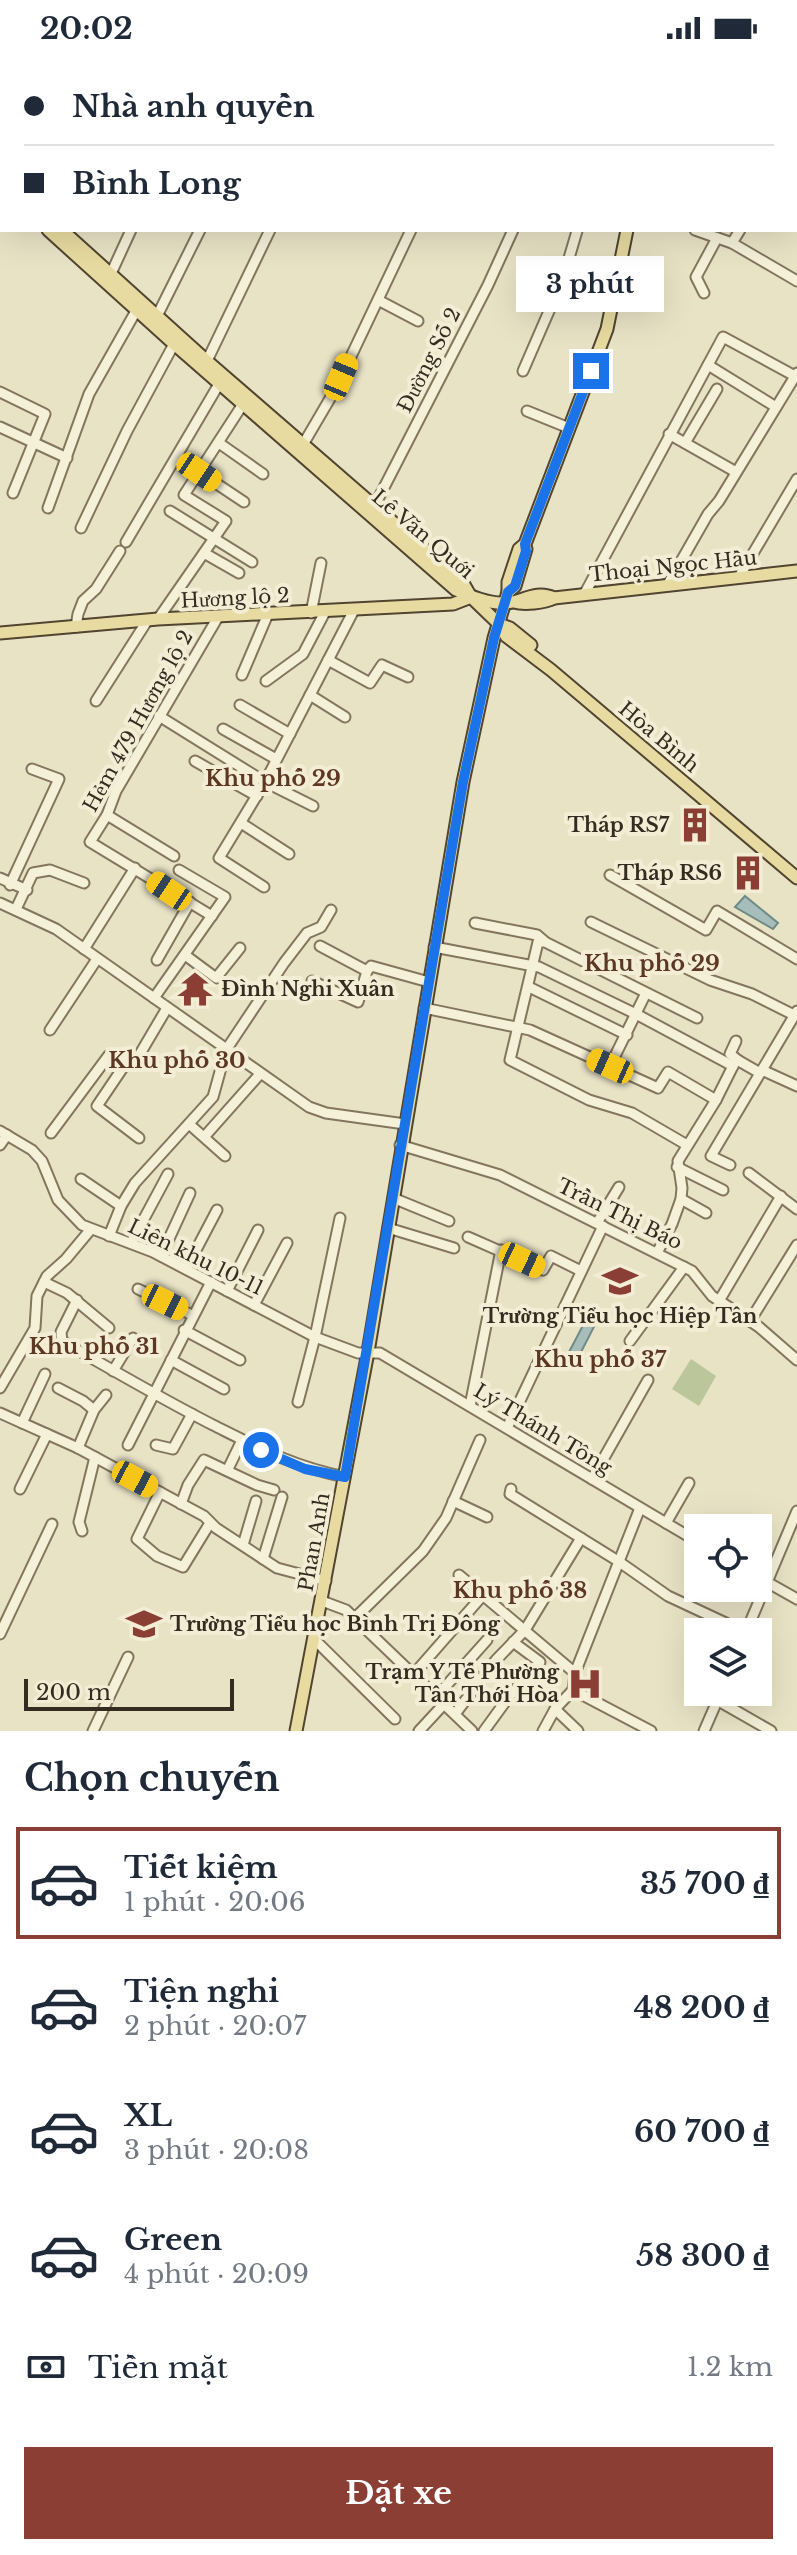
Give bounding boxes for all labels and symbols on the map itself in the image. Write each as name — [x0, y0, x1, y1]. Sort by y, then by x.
callout: 3 phút — [517, 255, 665, 311]
street label: Đường Số 2 — [392, 304, 466, 416]
car — [321, 350, 361, 404]
route end — [573, 353, 609, 389]
car — [172, 449, 226, 495]
street label: Lê Văn Quới — [367, 485, 479, 584]
street label: Thoại Ngọc Hầu — [588, 545, 758, 587]
street label: Hương lộ 2 — [180, 583, 290, 613]
street label: Hẻm 479 Hương lộ 2 — [78, 626, 198, 816]
street label: Hòa Bình — [614, 697, 704, 778]
district label: Khu phố 29 — [205, 765, 341, 792]
building icon: Tháp RS7 — [676, 806, 714, 844]
place label: Tháp RS7 — [568, 813, 670, 837]
building icon: Tháp RS6 — [729, 854, 767, 892]
place label: Tháp RS6 — [617, 861, 722, 885]
car — [142, 868, 196, 914]
district label: Khu phố 29 — [584, 950, 720, 977]
temple icon: Đình Nghi Xuân — [176, 970, 214, 1008]
place label: Đình Nghi Xuân — [221, 977, 395, 1001]
car — [583, 1045, 637, 1087]
district label: Khu phố 30 — [108, 1047, 246, 1074]
street label: Trần Thị Báo — [554, 1173, 686, 1255]
street label: Liên khu 10-11 — [124, 1214, 268, 1300]
car — [495, 1239, 549, 1281]
school or university icon: Trường Tiểu học Hiệp Tân — [601, 1262, 639, 1300]
car — [138, 1281, 192, 1323]
place label: Trường Tiểu học Hiệp Tân — [483, 1304, 758, 1328]
district label: Khu phố 31 — [29, 1333, 160, 1360]
district label: Khu phố 37 — [534, 1346, 667, 1373]
street label: Lý Thánh Tông — [470, 1378, 617, 1480]
route start — [243, 1432, 279, 1468]
car — [108, 1457, 162, 1501]
street label: Phan Anh — [293, 1490, 335, 1593]
district label: Khu phố 38 — [453, 1577, 587, 1604]
school or university icon: Trường Tiểu học Bình Trị Đông — [125, 1605, 163, 1643]
place label: Trường Tiểu học Bình Trị Đông — [170, 1612, 500, 1636]
place label: Trạm Y Tế Phường Tân Thới Hòa — [365, 1660, 560, 1707]
hospital icon: Trạm Y Tế Phường Tân Thới Hòa — [566, 1665, 604, 1703]
scale bar — [24, 1675, 234, 1711]

